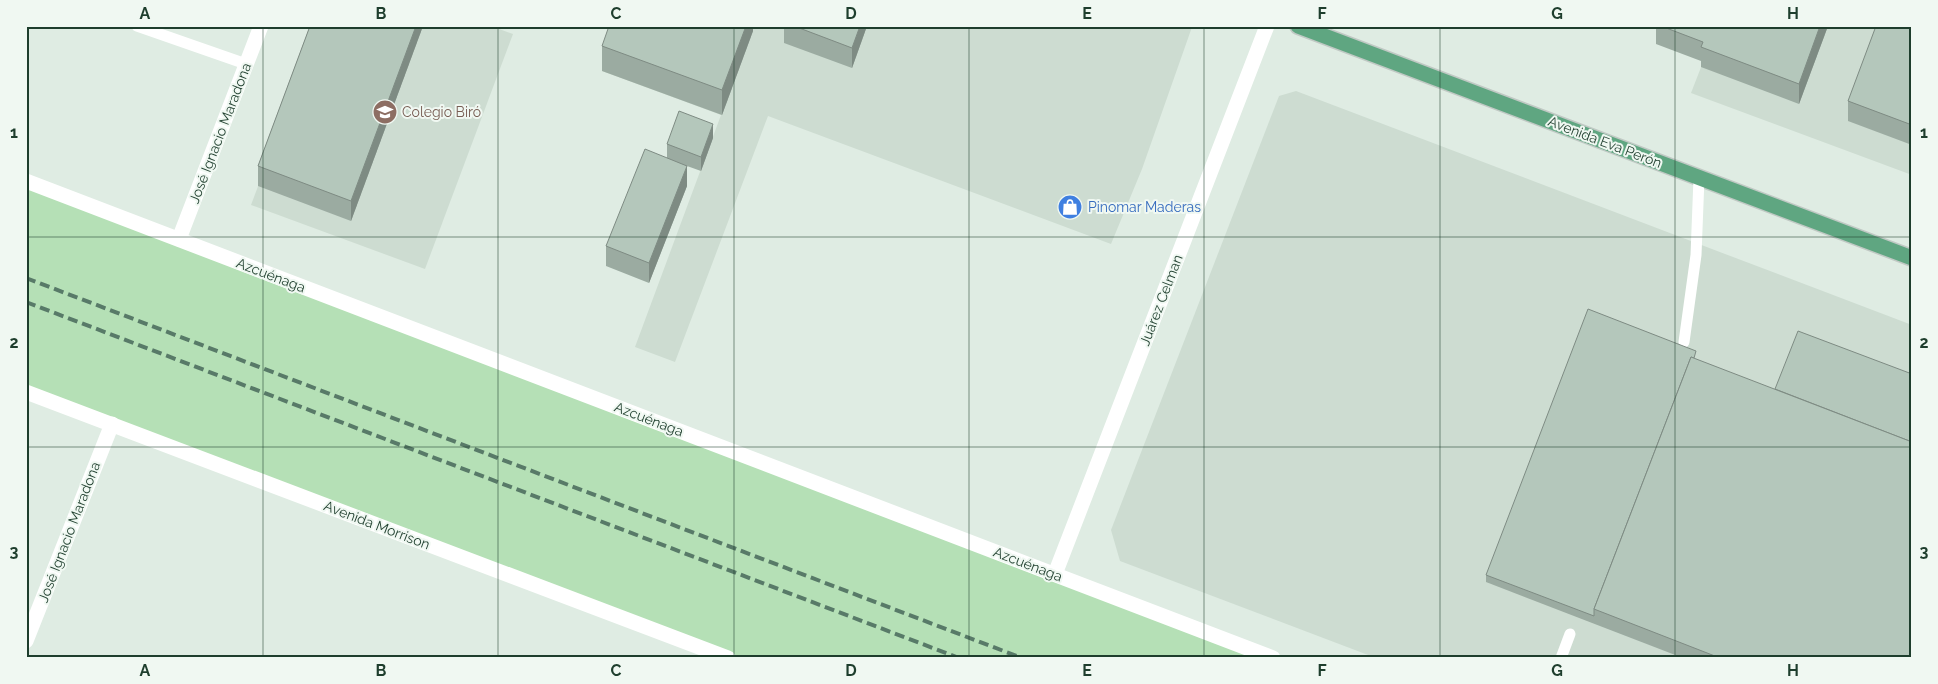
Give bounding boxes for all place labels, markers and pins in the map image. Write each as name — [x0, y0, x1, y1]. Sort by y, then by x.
school or university icon: Colegio Biró — [372, 99, 398, 125]
place label: Colegio Biró — [402, 104, 481, 120]
shop icon: Pinomar Maderas — [1057, 194, 1083, 220]
place label: Pinomar Maderas — [1088, 199, 1201, 215]

